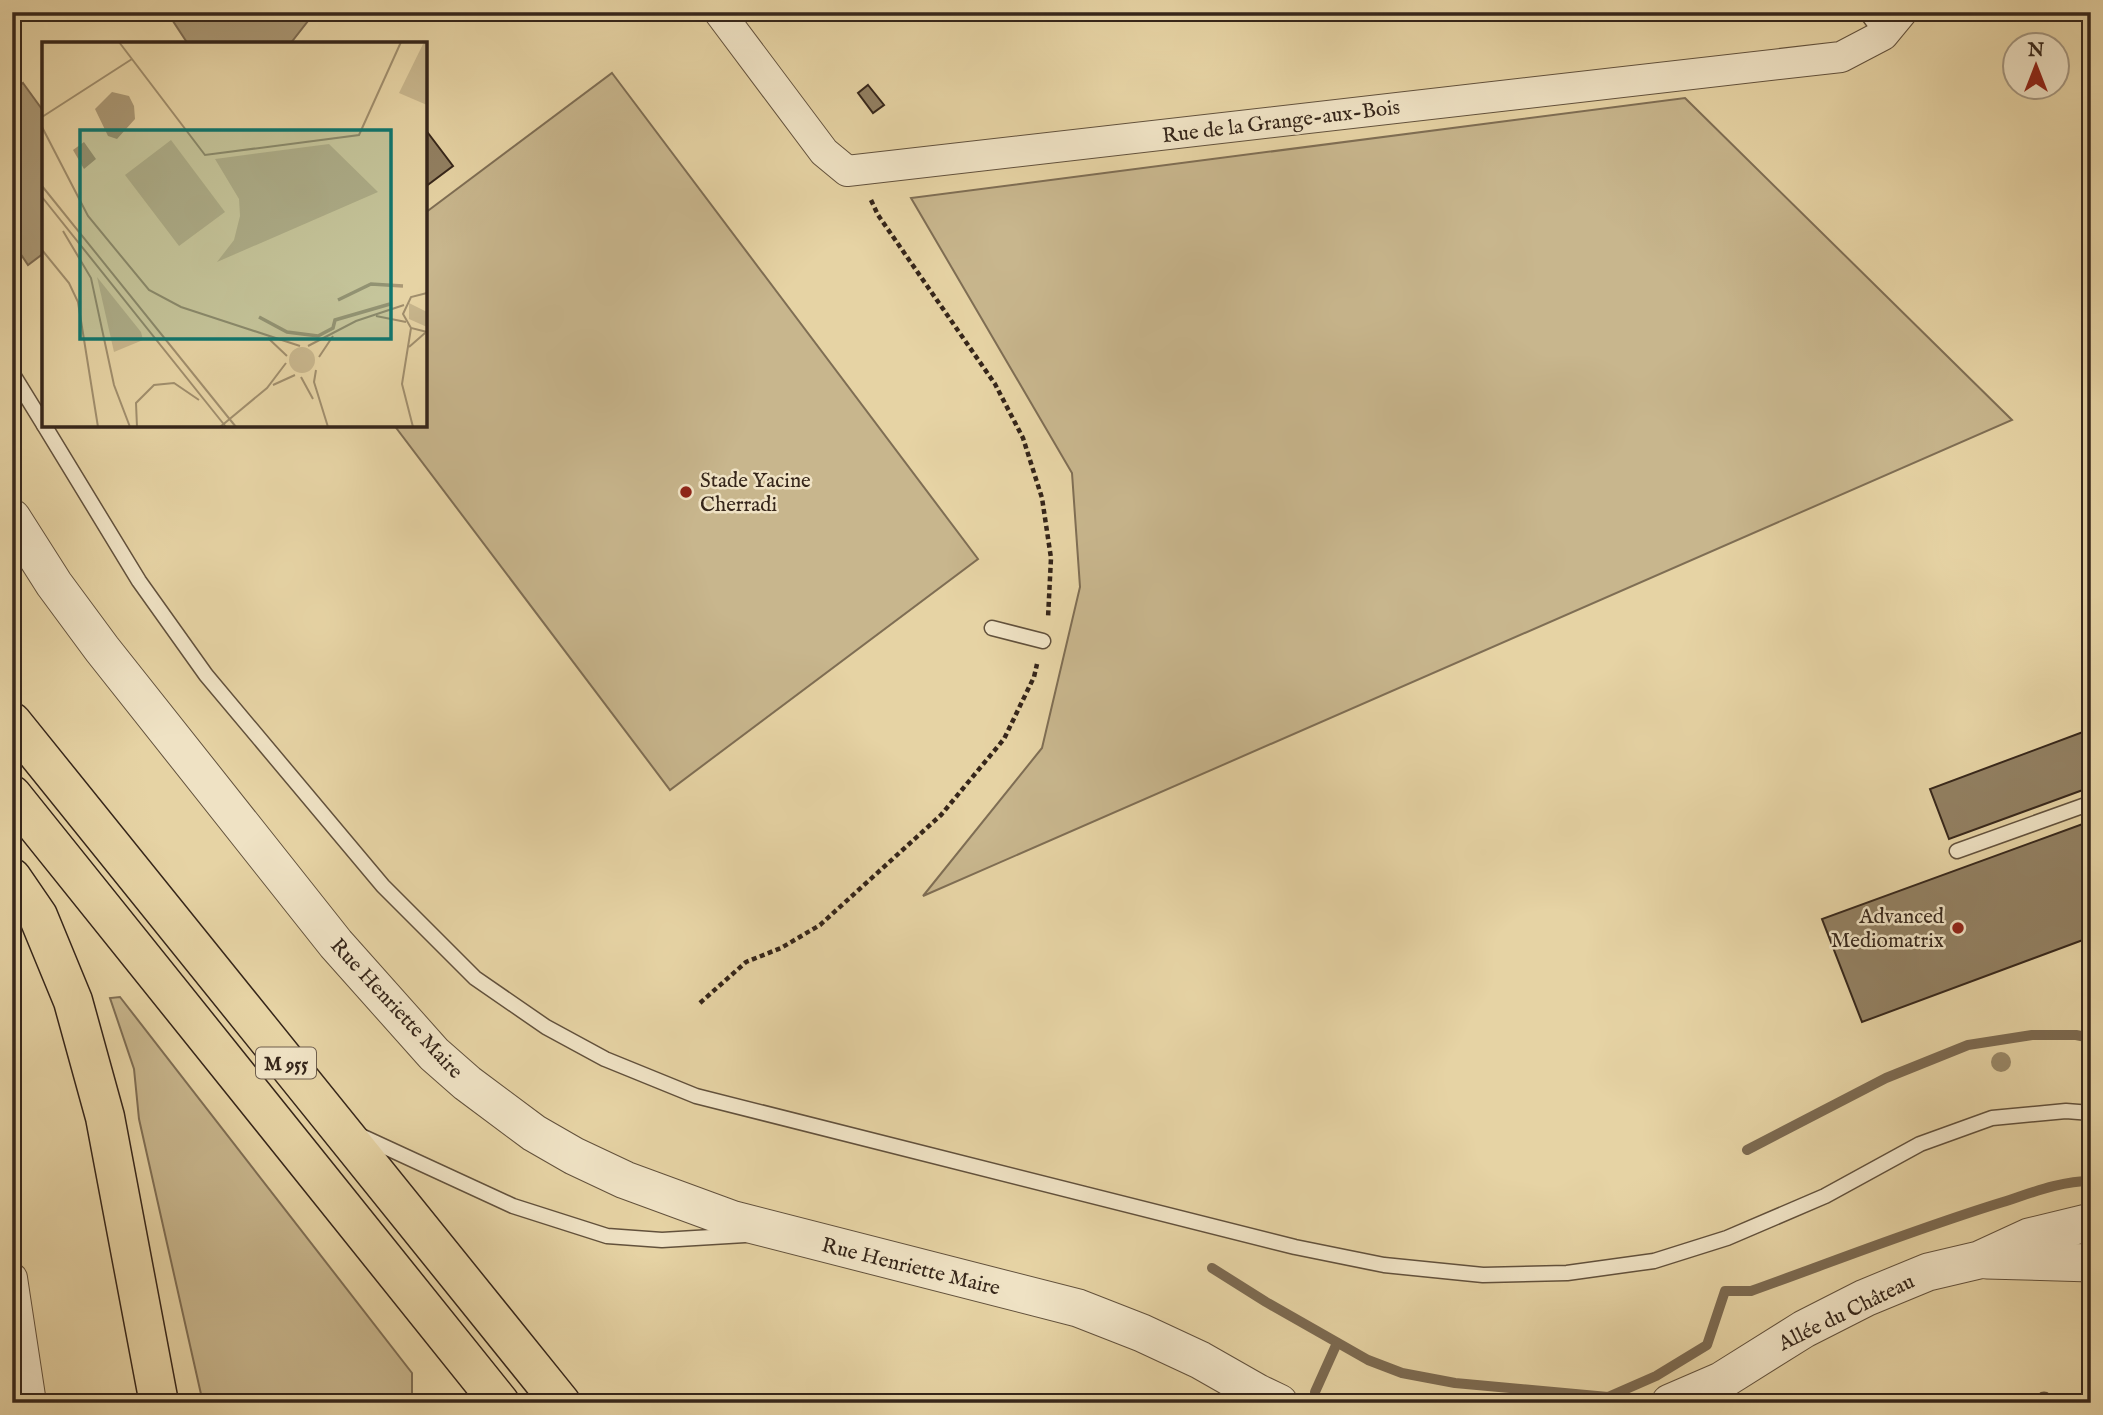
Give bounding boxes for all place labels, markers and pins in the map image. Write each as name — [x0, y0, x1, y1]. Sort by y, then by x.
place label: Stade Yacine Cherradi — [700, 468, 811, 519]
marker: Stade Yacine Cherradi — [678, 484, 694, 500]
place label: Advanced Mediomatrix — [1831, 904, 1945, 955]
marker: Advanced Mediomatrix — [1950, 920, 1966, 936]

